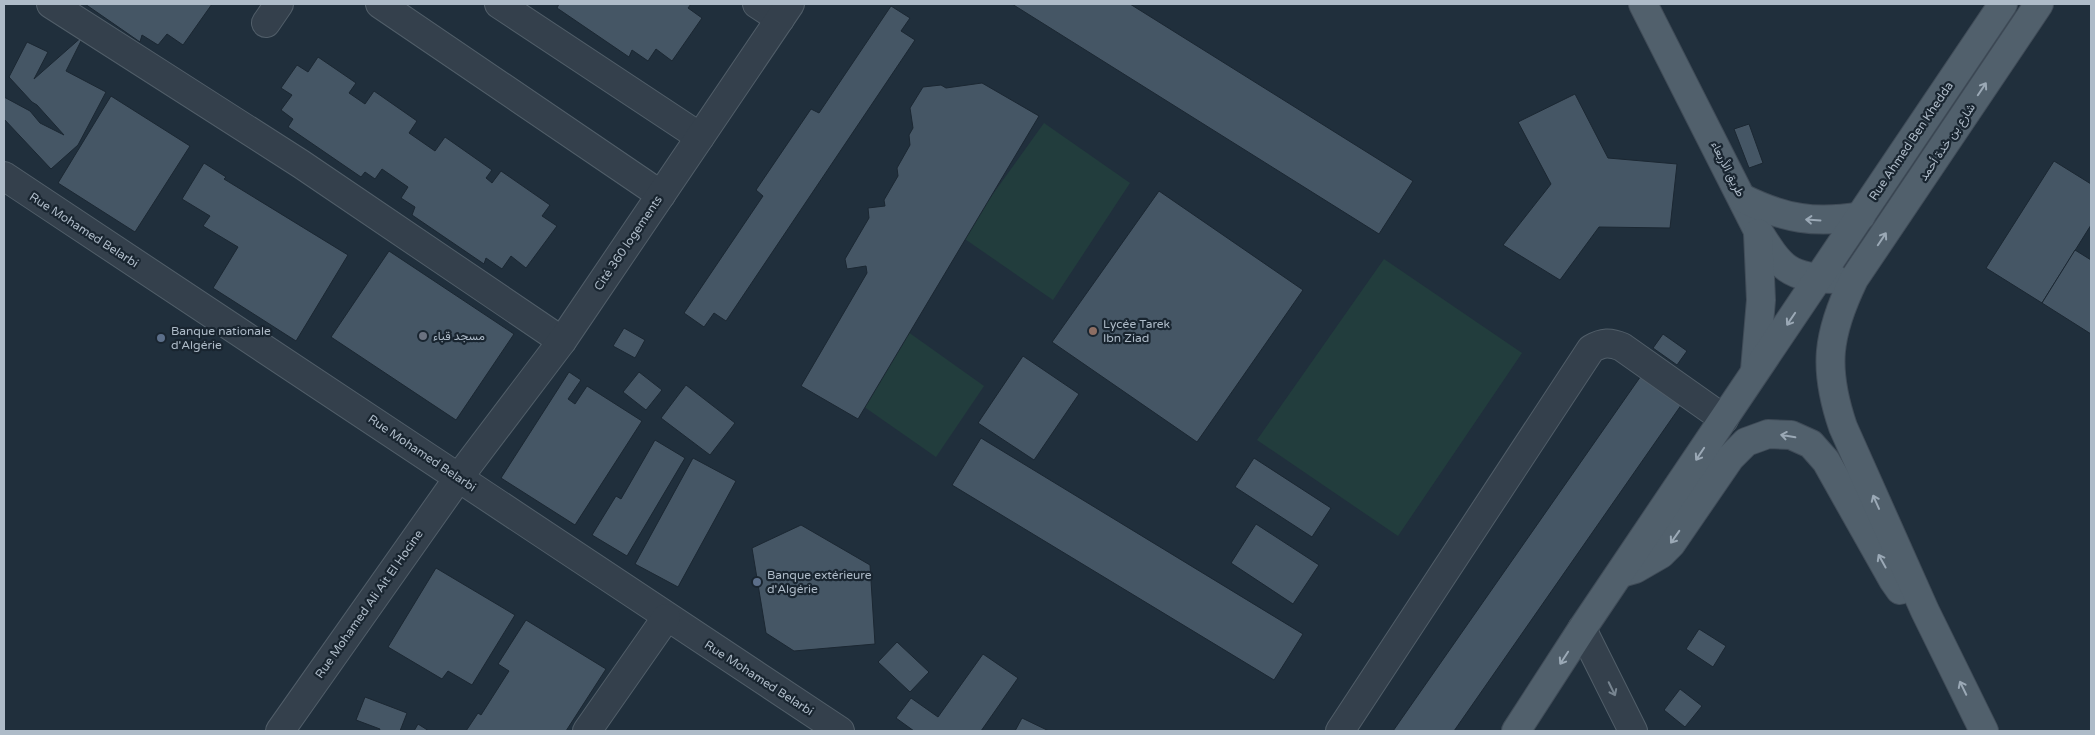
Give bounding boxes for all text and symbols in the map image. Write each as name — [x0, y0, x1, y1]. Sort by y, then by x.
street label: Rue Ahmed Ben Khedda — [1866, 79, 1956, 203]
one-way arrow — [1976, 82, 1987, 96]
street label: شارع بن خدة أحمد — [1916, 101, 1980, 184]
street label: طريق الأربعاء — [1707, 139, 1748, 200]
street label: Rue Mohamed Belarbi — [27, 190, 141, 270]
street label: Cité 360 logements — [591, 193, 665, 293]
one-way arrow — [1805, 215, 1821, 224]
one-way arrow — [1877, 232, 1887, 246]
one-way arrow — [1786, 312, 1796, 326]
place label: Lycée Tarek Ibn Ziad — [1103, 317, 1171, 345]
place label: Banque nationale d'Algérie — [171, 324, 271, 352]
marker: Lycée Tarek Ibn Ziad — [1087, 325, 1099, 337]
place label: مسجد قباء — [433, 329, 485, 343]
marker: مسجد قباء — [417, 330, 429, 342]
marker: Banque nationale d'Algérie — [155, 332, 167, 344]
street label: Rue Mohamed Belarbi — [365, 412, 479, 494]
one-way arrow — [1780, 431, 1796, 441]
one-way arrow — [1695, 447, 1706, 461]
one-way arrow — [1871, 495, 1881, 510]
street label: Rue Mohamed Ali Ait El Hocine — [312, 527, 426, 681]
one-way arrow — [1670, 530, 1680, 544]
one-way arrow — [1877, 554, 1887, 569]
place label: Banque extérieure d'Algérie — [767, 568, 872, 596]
marker: Banque extérieure d'Algérie — [751, 576, 763, 588]
street label: Rue Mohamed Belarbi — [702, 638, 816, 718]
one-way arrow — [1559, 650, 1569, 664]
one-way arrow — [1957, 680, 1967, 695]
one-way arrow — [1607, 681, 1617, 696]

